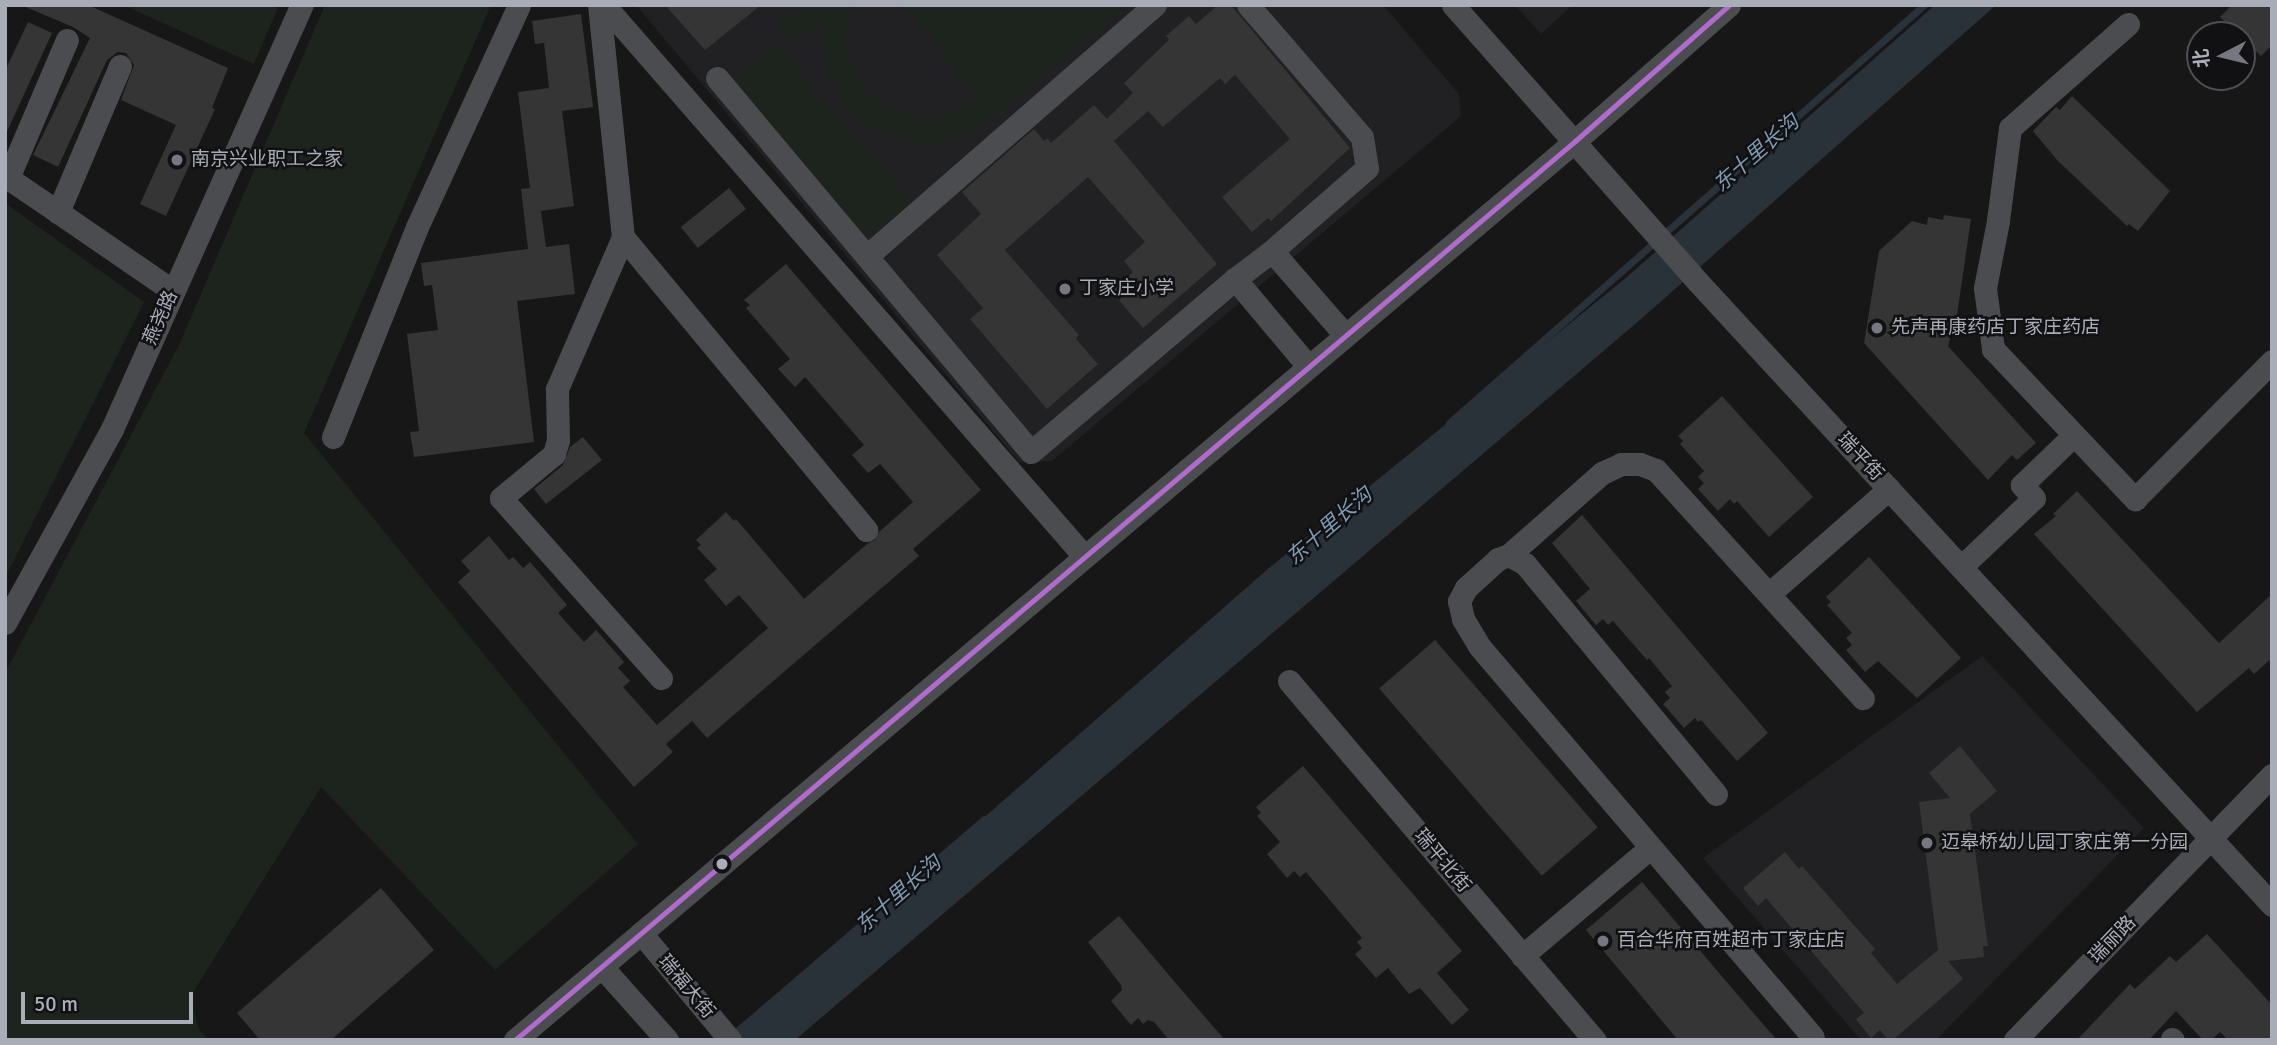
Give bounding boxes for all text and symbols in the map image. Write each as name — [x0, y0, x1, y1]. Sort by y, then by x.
north arrow — [2186, 21, 2256, 91]
text: 北 — [2189, 47, 2215, 69]
water label: 东十里长沟 — [1708, 109, 1804, 197]
place label: 南京兴业职工之家 — [191, 149, 343, 171]
marker: 南京兴业职工之家 — [169, 152, 185, 168]
place label: 丁家庄小学 — [1079, 278, 1174, 300]
marker: 丁家庄小学 — [1057, 281, 1073, 297]
street label: 燕尧路 — [139, 287, 183, 349]
place label: 先声再康药店丁家庄药店 — [1891, 317, 2100, 339]
marker: 先声再康药店丁家庄药店 — [1869, 320, 1885, 336]
street label: 瑞平街 — [1832, 428, 1888, 486]
water label: 东十里长沟 — [1281, 482, 1377, 570]
street label: 瑞平北街 — [1409, 825, 1475, 897]
place label: 迈皋桥幼儿园丁家庄第一分园 — [1941, 832, 2188, 854]
marker: 迈皋桥幼儿园丁家庄第一分园 — [1919, 835, 1935, 851]
water label: 东十里长沟 — [850, 850, 946, 938]
unlabelled marker — [715, 857, 729, 871]
street label: 瑞丽路 — [2085, 912, 2141, 968]
place label: 百合华府百姓超市丁家庄店 — [1617, 930, 1845, 952]
marker: 百合华府百姓超市丁家庄店 — [1595, 933, 1611, 949]
street label: 瑞福大街 — [653, 951, 719, 1023]
scale bar — [24, 978, 196, 1022]
text: 50 m — [34, 991, 78, 1017]

